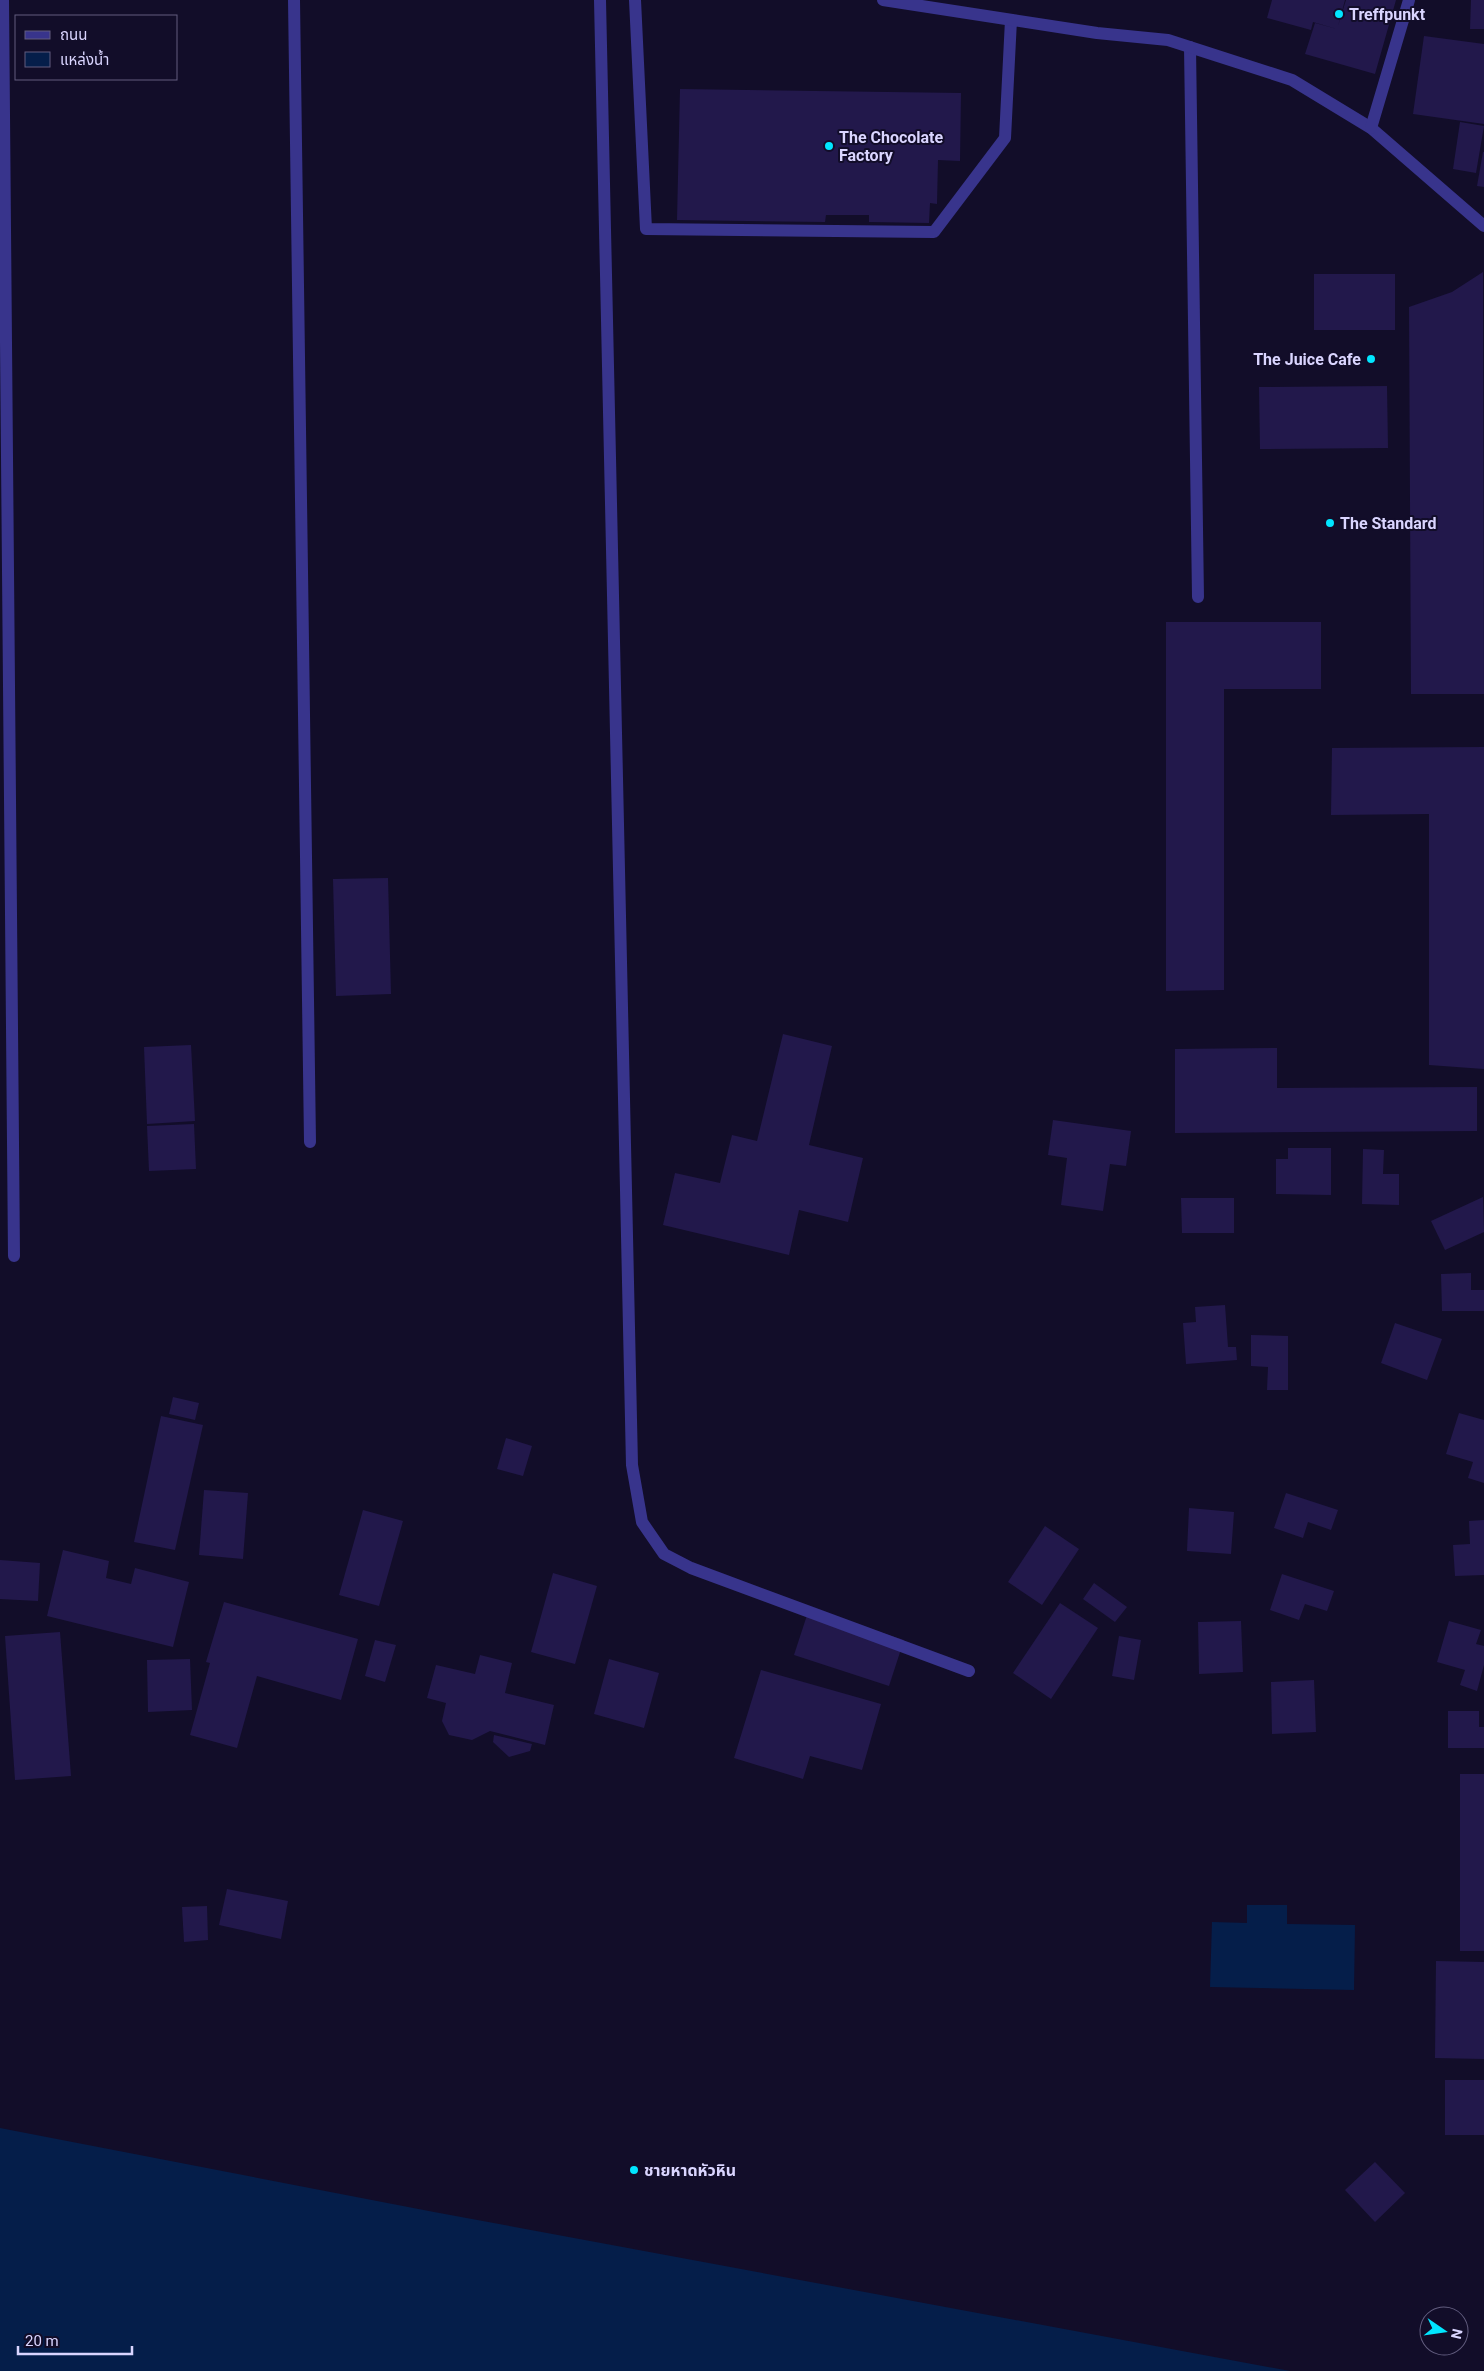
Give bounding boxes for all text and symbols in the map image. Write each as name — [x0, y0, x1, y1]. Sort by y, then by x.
place label: Treffpunkt — [1349, 5, 1426, 24]
marker: Treffpunkt — [1333, 8, 1345, 20]
legend — [15, 15, 178, 80]
text: ถนน — [60, 26, 87, 44]
text: แหล่งน้ำ — [60, 49, 109, 69]
place label: The Chocolate Factory — [839, 128, 944, 165]
marker: The Chocolate Factory — [823, 140, 835, 152]
place label: The Juice Cafe — [1253, 350, 1361, 369]
marker: The Juice Cafe — [1365, 353, 1377, 365]
place label: The Standard — [1340, 514, 1437, 533]
marker: The Standard — [1324, 517, 1336, 529]
place label: ชายหาดหัวหิน — [644, 2161, 736, 2180]
marker: ชายหาดหัวหิน — [628, 2164, 640, 2176]
north arrow — [1419, 2306, 1469, 2356]
scale bar — [18, 2324, 131, 2356]
text: N — [1448, 2327, 1466, 2341]
text: 20 m — [25, 2332, 59, 2350]

